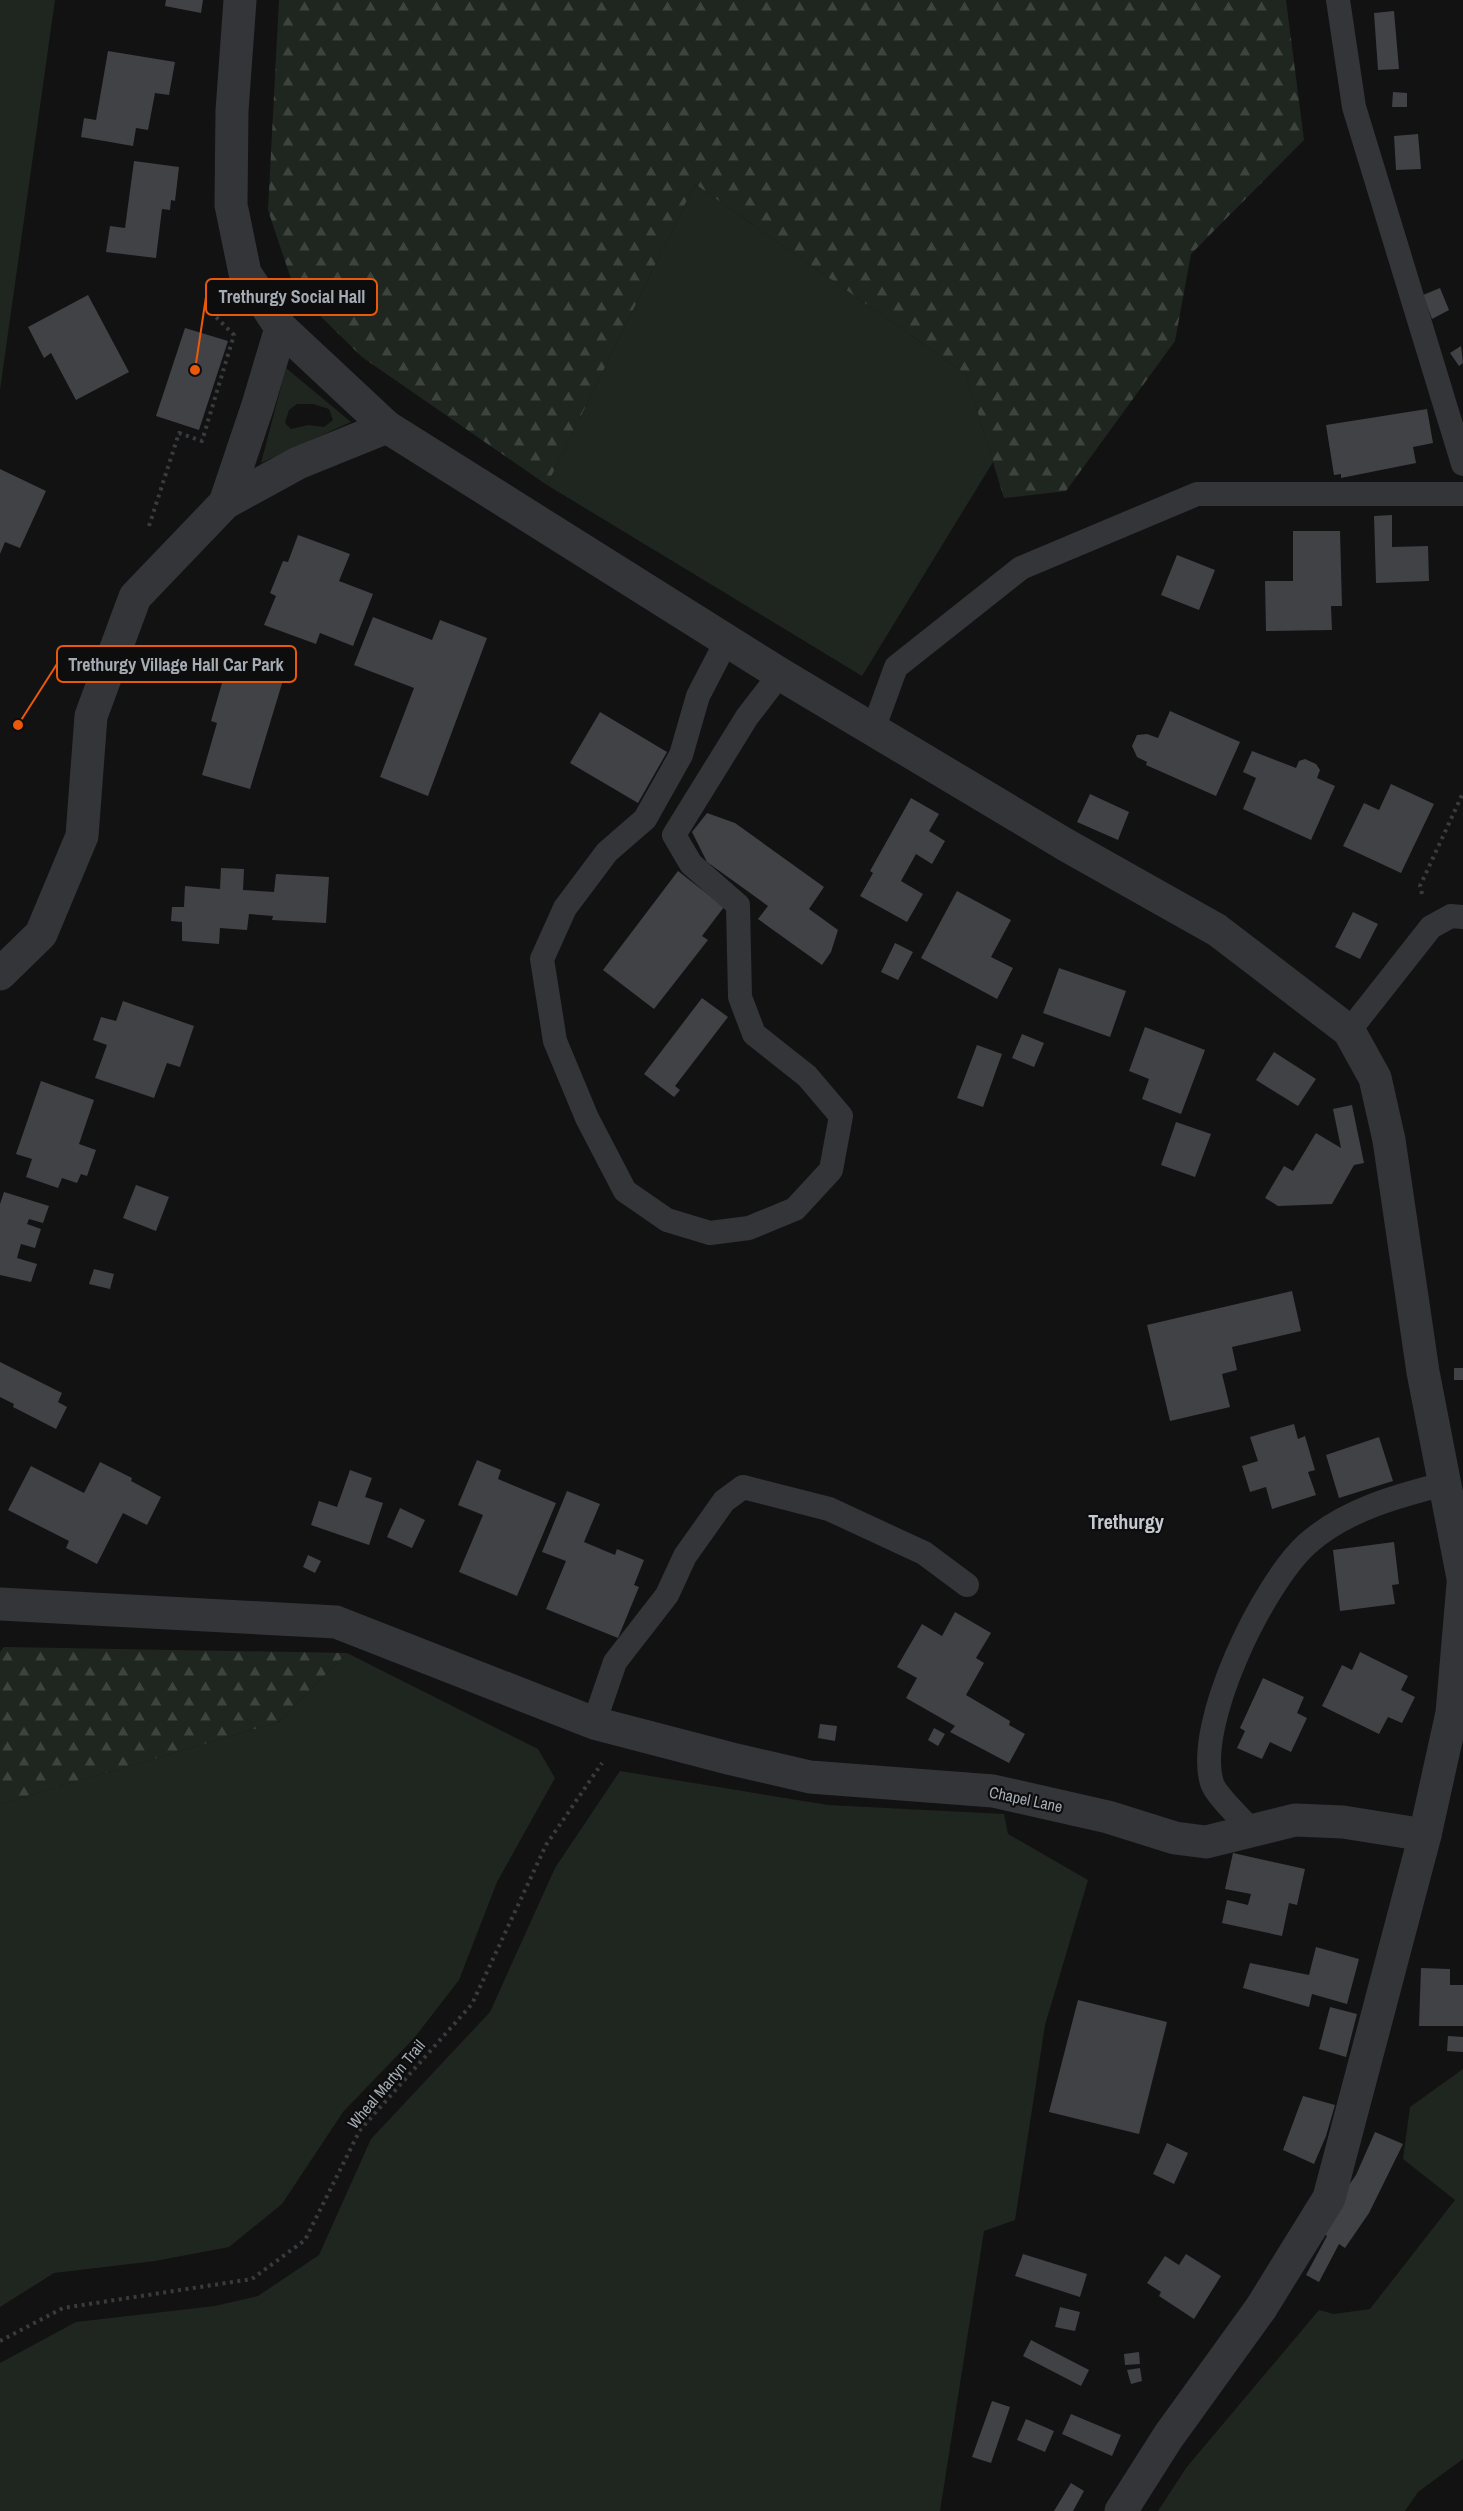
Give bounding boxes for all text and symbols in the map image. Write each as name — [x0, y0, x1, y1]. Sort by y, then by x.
callout: Trethurgy Social Hall — [206, 279, 377, 315]
text: Trethurgy Social Hall — [219, 284, 365, 309]
callout: Trethurgy Village Hall Car Park — [57, 646, 296, 682]
text: Trethurgy Village Hall Car Park — [68, 652, 285, 677]
district label: Trethurgy — [1088, 1508, 1165, 1535]
street label: Chapel Lane — [987, 1781, 1065, 1817]
street label: Wheal Martyn Trail — [342, 2035, 430, 2133]

